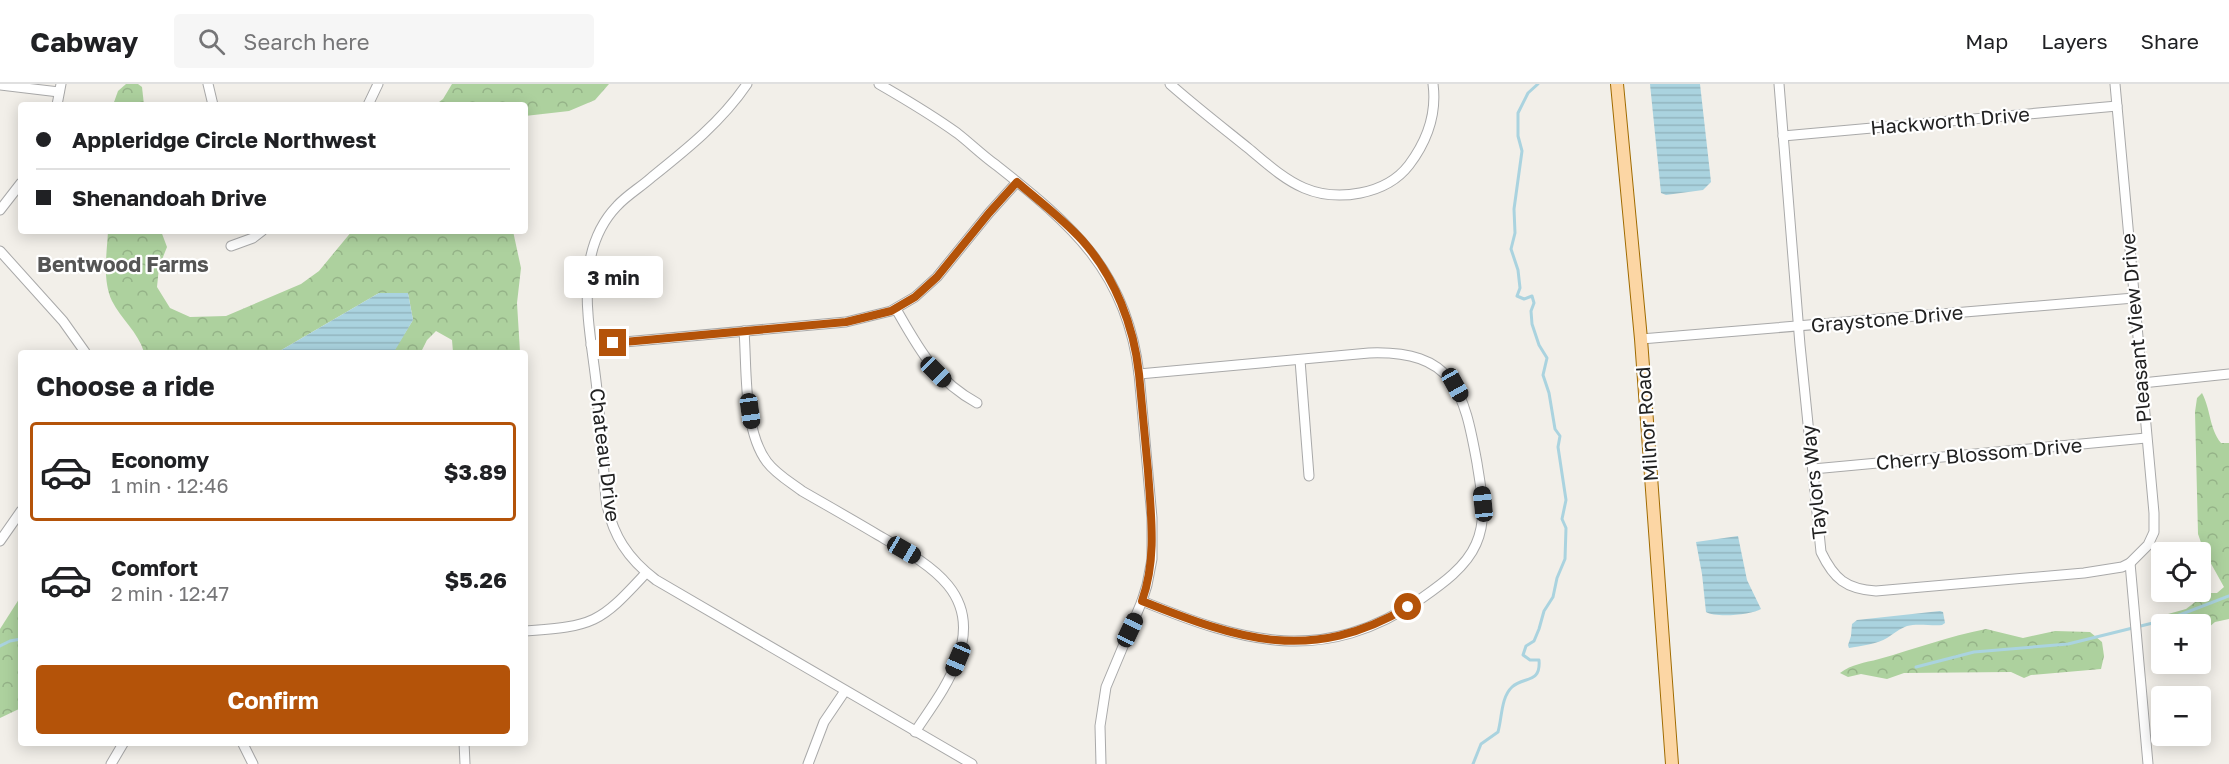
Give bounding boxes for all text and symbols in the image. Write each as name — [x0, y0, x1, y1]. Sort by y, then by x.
search box — [174, 14, 594, 68]
text: Cabway — [30, 25, 138, 58]
icon: search — [195, 25, 228, 58]
text: Search here — [243, 28, 369, 55]
text: Map — [1965, 28, 2008, 54]
text: Layers — [2041, 28, 2108, 54]
text: Share — [2141, 28, 2199, 54]
street label: Hackworth Drive — [1869, 101, 2031, 139]
text: Appleridge Circle Northwest — [72, 126, 376, 153]
text: Shenandoah Drive — [72, 184, 267, 211]
street label: Pleasant View Drive — [2115, 232, 2155, 424]
district label: Bentwood Farms — [37, 251, 209, 277]
callout: 3 min — [564, 256, 662, 298]
text: 3 min — [587, 265, 640, 289]
street label: Graystone Drive — [1810, 299, 1964, 337]
route end — [599, 329, 626, 356]
car — [917, 353, 955, 391]
car — [1438, 365, 1472, 405]
street label: Milnor Road — [1630, 366, 1662, 482]
text: Choose a ride — [36, 370, 215, 402]
street label: Chateau Drive — [586, 387, 626, 523]
car — [739, 392, 761, 430]
street label: Taylors Way — [1795, 424, 1831, 540]
street label: Cherry Blossom Drive — [1875, 432, 2083, 474]
icon: car — [39, 445, 93, 499]
text: Economy — [111, 446, 209, 473]
text: $3.89 — [444, 458, 507, 485]
text: 1 min · 12:46 — [111, 473, 229, 497]
car — [1472, 485, 1494, 523]
car — [884, 533, 924, 567]
map controls — [2151, 542, 2211, 746]
button: locate — [2151, 542, 2211, 602]
icon: car — [39, 553, 93, 607]
text: Comfort — [111, 554, 198, 581]
text: $5.26 — [444, 566, 507, 593]
text: 2 min · 12:47 — [111, 581, 229, 605]
route start — [1394, 593, 1421, 620]
car — [1114, 610, 1146, 650]
button: + — [2151, 614, 2211, 674]
car — [943, 639, 973, 679]
button: Confirm — [36, 665, 510, 734]
button: − — [2151, 686, 2211, 746]

